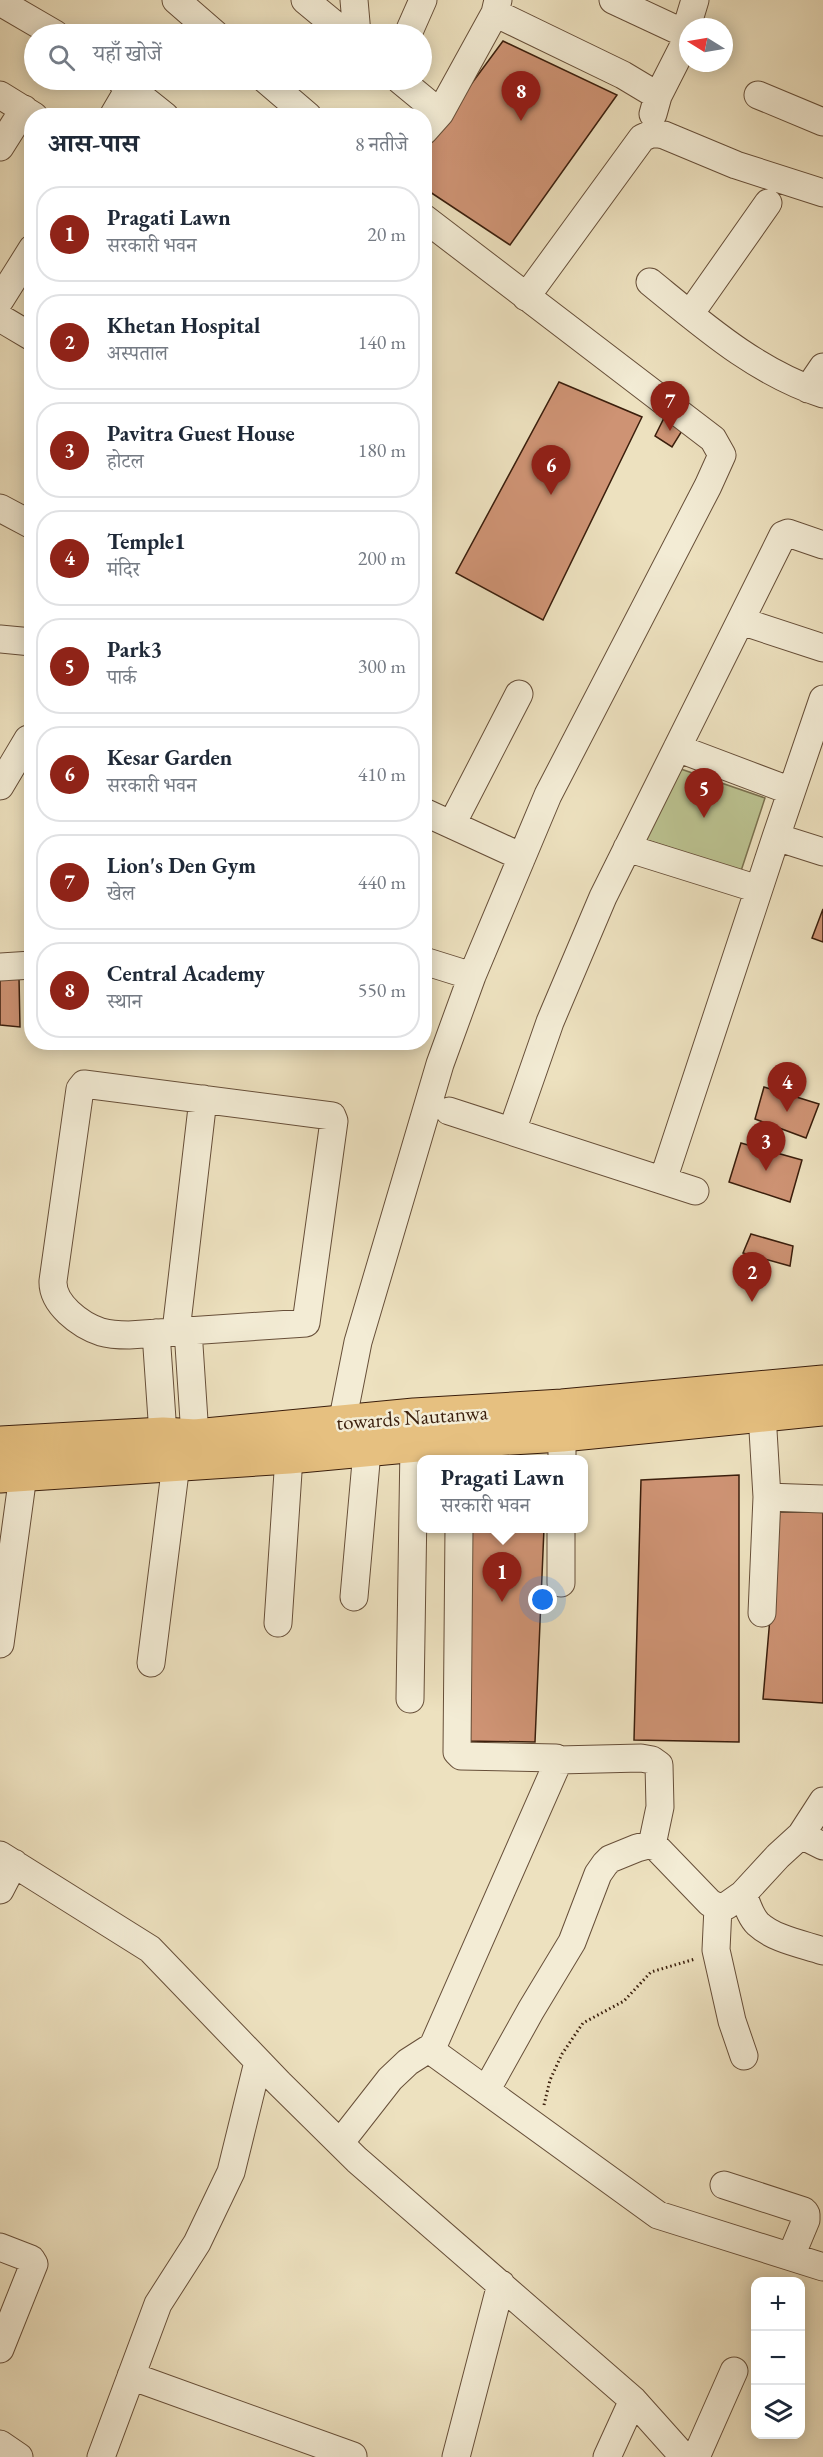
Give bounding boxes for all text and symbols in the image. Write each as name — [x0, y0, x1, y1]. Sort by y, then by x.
north arrow — [679, 18, 733, 72]
search box — [24, 24, 432, 90]
text: यहाँ खोजें — [93, 39, 162, 68]
icon: search — [45, 41, 78, 74]
pin: 8 — [502, 72, 540, 121]
text: आस-पास — [48, 126, 139, 160]
text: 8 नतीजे — [355, 131, 408, 157]
text: Pragati Lawn — [107, 203, 231, 232]
text: 1 — [64, 221, 75, 247]
text: 20 m — [367, 221, 406, 247]
text: सरकारी भवन — [107, 232, 196, 258]
text: Khetan Hospital — [107, 311, 260, 340]
text: 2 — [64, 329, 75, 355]
text: 140 m — [358, 329, 406, 355]
text: अस्पताल — [107, 340, 168, 366]
pin: 7 — [650, 382, 690, 431]
text: Pavitra Guest House — [107, 419, 295, 448]
text: 3 — [64, 437, 75, 463]
text: 180 m — [358, 437, 406, 463]
pin: 6 — [532, 446, 570, 495]
text: होटल — [107, 448, 144, 474]
text: Temple1 — [107, 527, 186, 556]
text: 4 — [64, 545, 75, 571]
text: 200 m — [358, 545, 406, 571]
text: मंदिर — [107, 556, 140, 582]
text: Park3 — [107, 635, 162, 664]
text: 5 — [64, 653, 75, 679]
text: 300 m — [358, 653, 406, 679]
text: पार्क — [107, 664, 136, 690]
text: Kesar Garden — [107, 743, 232, 772]
text: 6 — [64, 761, 75, 787]
text: 410 m — [358, 761, 406, 787]
pin: 5 — [684, 768, 724, 818]
text: सरकारी भवन — [107, 772, 196, 798]
text: Lion's Den Gym — [107, 851, 256, 880]
text: 7 — [64, 869, 75, 895]
text: 440 m — [358, 869, 406, 895]
text: खेल — [107, 880, 135, 906]
text: Central Academy — [107, 959, 265, 988]
text: 8 — [64, 977, 75, 1003]
text: 550 m — [358, 977, 406, 1003]
text: स्थान — [107, 988, 142, 1014]
pin: 4 — [768, 1062, 806, 1112]
pin: 3 — [746, 1122, 786, 1171]
pin: 2 — [732, 1252, 771, 1302]
street label: towards Nautanwa — [335, 1398, 489, 1436]
popup — [417, 1455, 588, 1533]
text: Pragati Lawn — [441, 1463, 564, 1492]
text: सरकारी भवन — [441, 1492, 530, 1518]
pin: 1 — [482, 1552, 522, 1602]
your location — [528, 1585, 557, 1614]
map controls — [751, 2277, 805, 2439]
button: + — [751, 2277, 805, 2331]
button: − — [751, 2331, 805, 2385]
button: layers — [751, 2385, 805, 2439]

